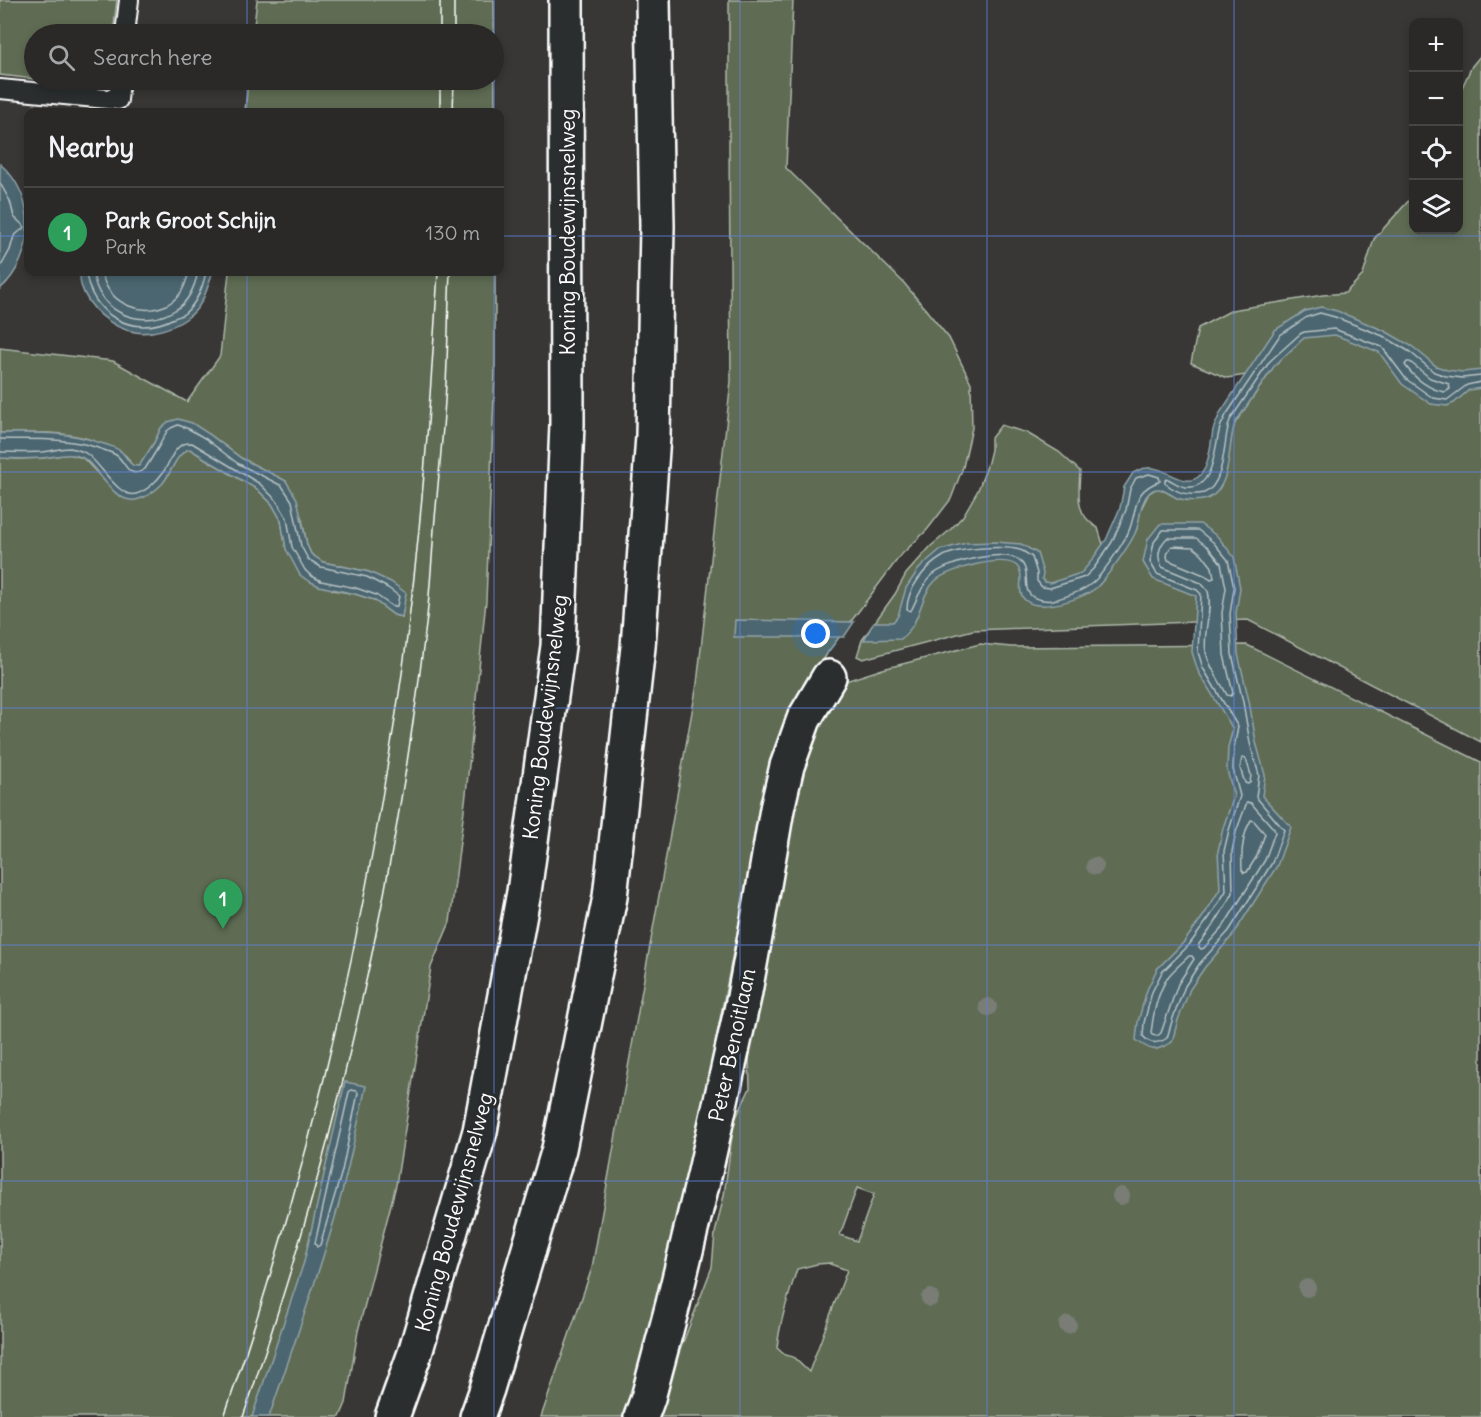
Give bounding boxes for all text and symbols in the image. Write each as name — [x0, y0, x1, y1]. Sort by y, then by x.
map controls — [1409, 18, 1463, 234]
button: + — [1409, 18, 1463, 72]
search box — [24, 24, 504, 90]
icon: search — [45, 41, 78, 74]
text: Search here — [93, 43, 212, 71]
button: − — [1409, 72, 1463, 126]
street label: Koning Boudewijnsnelweg — [554, 109, 581, 355]
button: locate — [1409, 126, 1463, 180]
text: Nearby — [48, 131, 134, 164]
button: layers — [1409, 180, 1463, 234]
text: Park Groot Schijn — [105, 206, 276, 234]
text: 1 — [64, 220, 71, 245]
text: 130 m — [425, 220, 480, 245]
text: Park — [105, 234, 146, 259]
street label: Koning Boudewijnsnelweg — [517, 593, 573, 841]
your location — [801, 619, 830, 648]
pin: 1 — [204, 880, 242, 929]
street label: Peter Benoitlaan — [703, 966, 761, 1124]
street label: Koning Boudewijnsnelweg — [409, 1089, 499, 1335]

